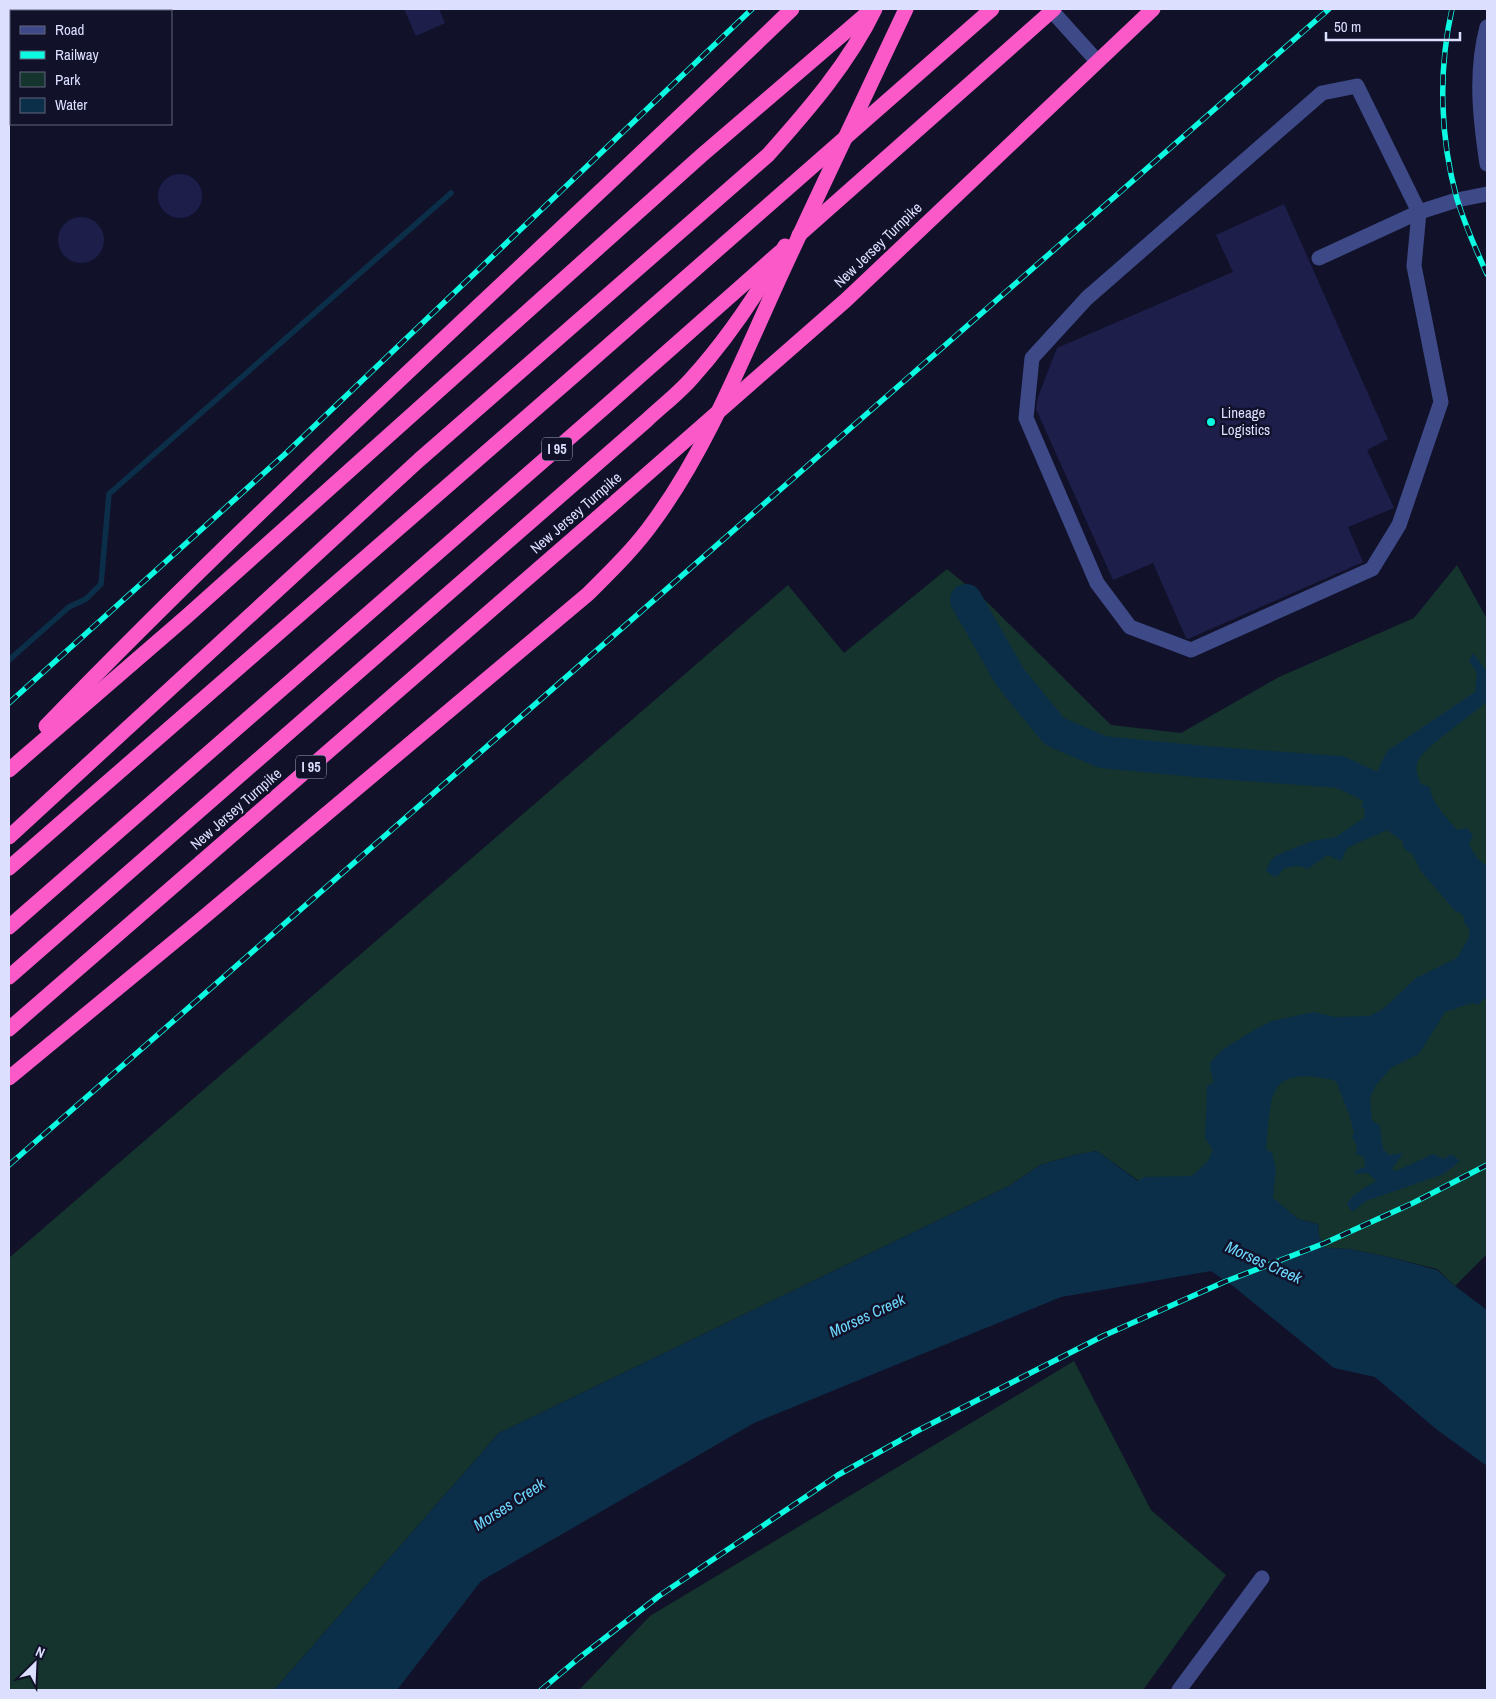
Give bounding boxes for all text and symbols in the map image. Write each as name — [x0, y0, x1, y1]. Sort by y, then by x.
legend — [10, 10, 172, 125]
scale bar — [1326, 10, 1460, 42]
text: 50 m — [1334, 16, 1361, 37]
text: Road — [55, 19, 84, 40]
text: Railway — [55, 44, 100, 65]
text: Park — [55, 69, 81, 90]
text: Water — [55, 94, 87, 115]
street label: New Jersey Turnpike — [829, 197, 926, 292]
place label: Lineage Logistics — [1221, 402, 1270, 440]
marker: Lineage Logistics — [1205, 416, 1217, 428]
road number: I 95 — [542, 438, 572, 460]
street label: New Jersey Turnpike — [525, 467, 626, 558]
road number: I 95 — [296, 756, 326, 779]
street label: New Jersey Turnpike — [185, 763, 286, 854]
water label: Morses Creek — [1222, 1235, 1306, 1289]
water label: Morses Creek — [825, 1288, 909, 1342]
water label: Morses Creek — [469, 1472, 550, 1535]
north arrow — [10, 1639, 60, 1689]
text: N — [33, 1642, 48, 1662]

